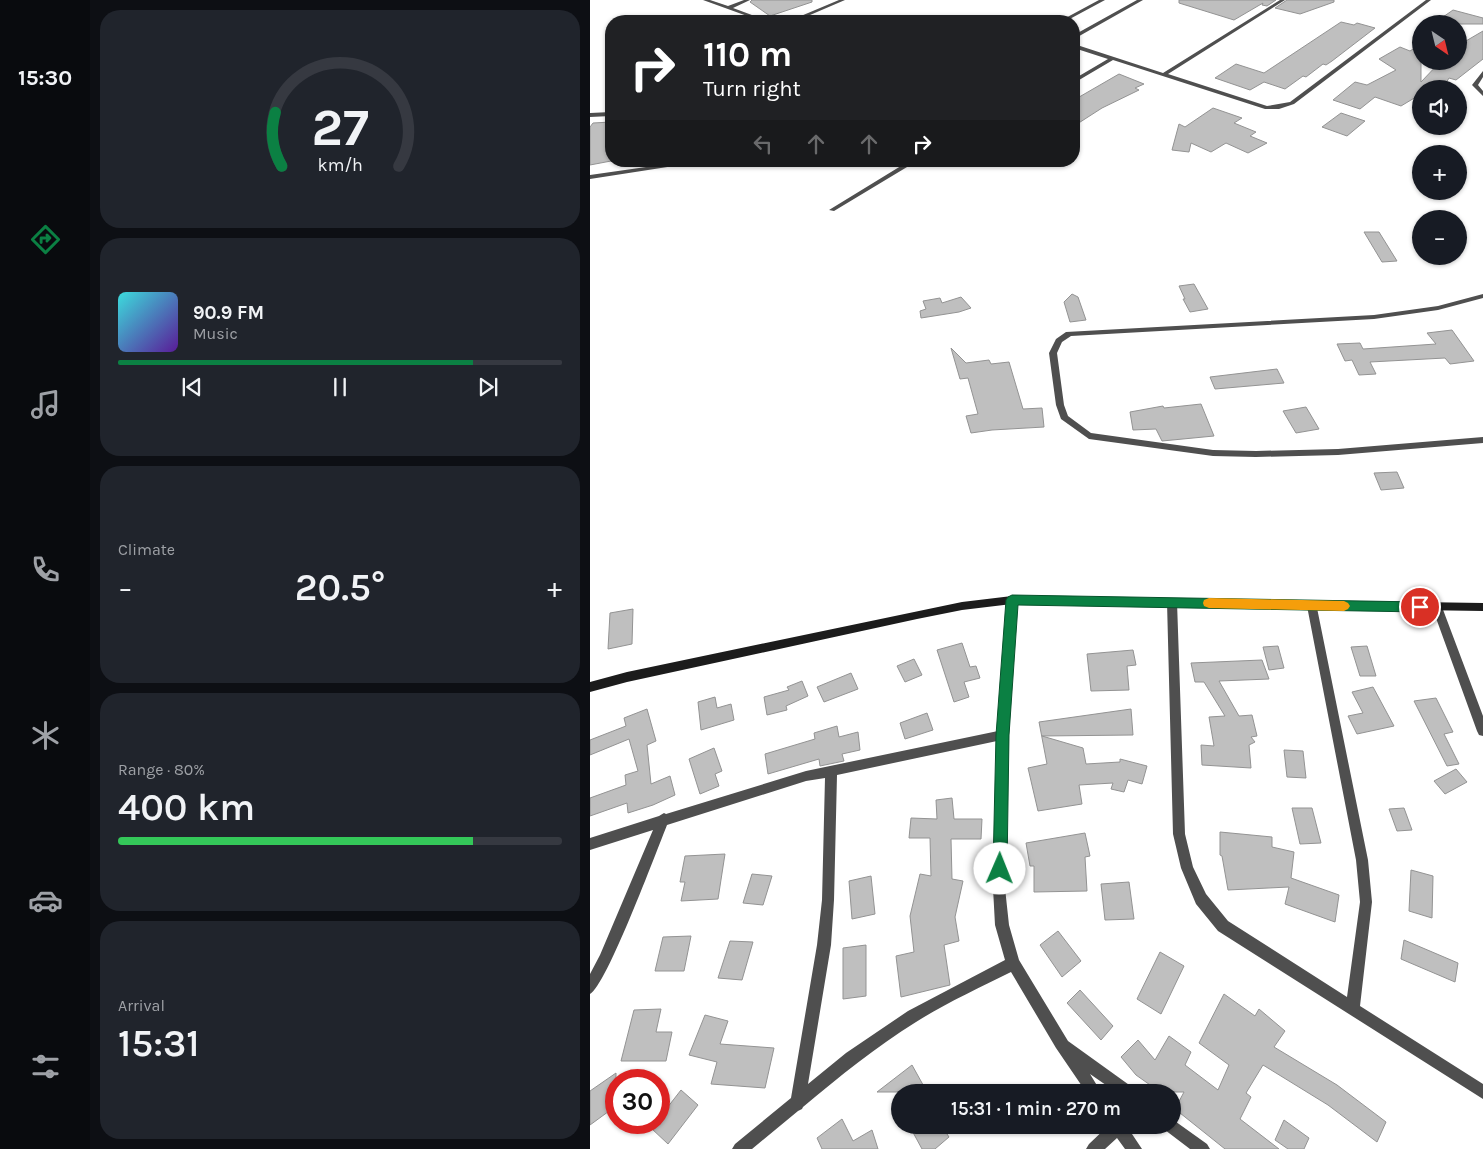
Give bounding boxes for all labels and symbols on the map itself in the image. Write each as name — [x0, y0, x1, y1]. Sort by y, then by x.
north arrow — [1412, 15, 1468, 70]
pin — [1399, 586, 1441, 628]
position arrow — [973, 842, 1025, 894]
speed limit sign: 30 — [605, 1069, 670, 1134]

